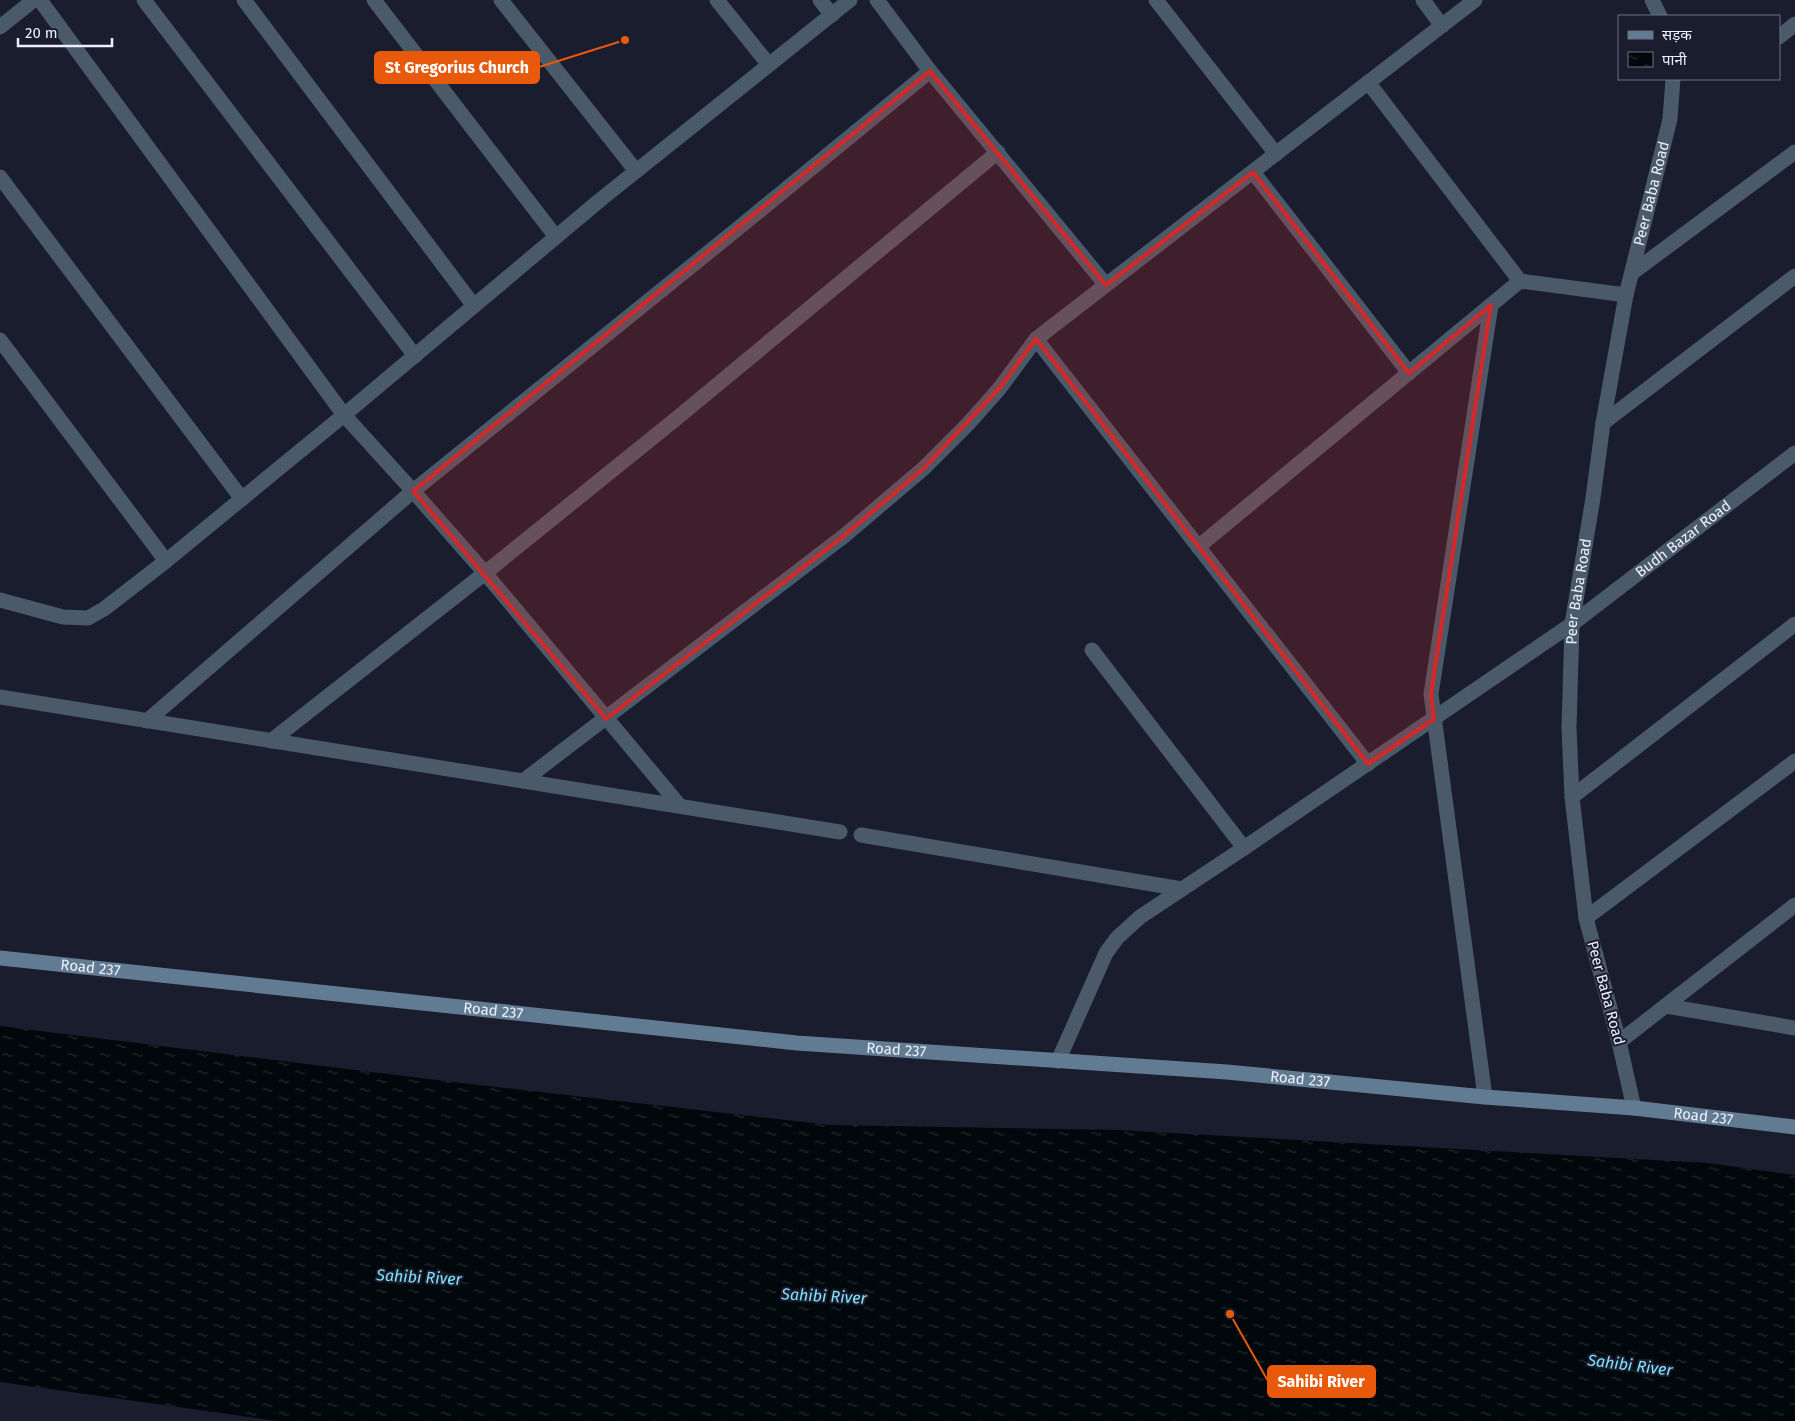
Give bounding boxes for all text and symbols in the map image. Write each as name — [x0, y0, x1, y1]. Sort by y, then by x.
scale bar — [18, 15, 111, 47]
legend — [1618, 15, 1780, 80]
text: 20 m — [25, 24, 58, 42]
text: सड़क — [1662, 26, 1692, 44]
text: पानी — [1662, 51, 1688, 69]
callout: St Gregorius Church — [375, 52, 539, 83]
text: St Gregorius Church — [385, 58, 529, 77]
street label: Peer Baba Road — [1630, 139, 1673, 248]
street label: Budh Bazar Road — [1632, 496, 1735, 581]
street label: Peer Baba Road — [1562, 537, 1595, 645]
street label: Peer Baba Road — [1583, 939, 1629, 1047]
street label: Road 237 — [60, 956, 122, 980]
street label: Road 237 — [462, 998, 524, 1023]
street label: Road 237 — [866, 1039, 927, 1061]
street label: Road 237 — [1269, 1067, 1331, 1091]
street label: Road 237 — [1673, 1104, 1735, 1129]
water label: Sahibi River — [375, 1265, 463, 1289]
water label: Sahibi River — [780, 1284, 868, 1308]
water label: Sahibi River — [1585, 1350, 1674, 1380]
callout: Sahibi River — [1268, 1366, 1375, 1397]
text: Sahibi River — [1277, 1372, 1365, 1391]

